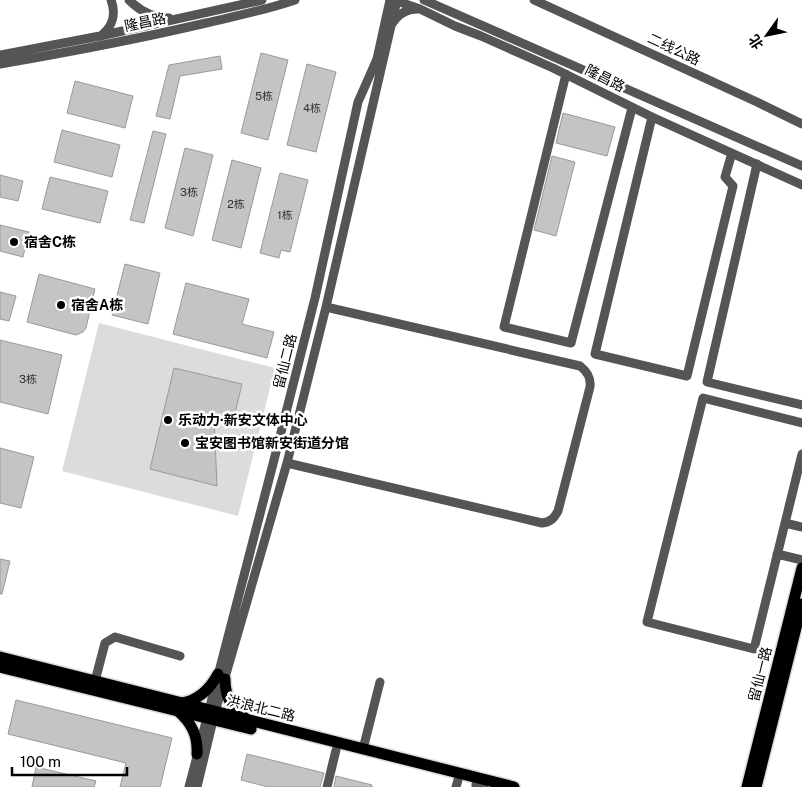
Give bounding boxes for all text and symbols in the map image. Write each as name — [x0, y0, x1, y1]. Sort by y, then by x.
street label: 隆昌路 — [123, 10, 167, 34]
north arrow — [742, 10, 792, 60]
street label: 二线公路 — [645, 30, 703, 68]
text: 北 — [746, 32, 767, 52]
street label: 隆昌路 — [583, 61, 627, 95]
house number: 5栋 — [255, 90, 273, 102]
house number: 4栋 — [303, 102, 321, 114]
house number: 3栋 — [180, 186, 198, 198]
house number: 2栋 — [227, 198, 245, 210]
house number: 1栋 — [277, 209, 293, 221]
place label: 宿舍C栋 — [24, 234, 76, 250]
marker: 宿舍C栋 — [8, 236, 20, 248]
place label: 宿舍A栋 — [71, 297, 123, 313]
marker: 宿舍A栋 — [55, 299, 67, 311]
street label: 留仙二路 — [270, 332, 300, 390]
house number: 3栋 — [19, 373, 37, 385]
place label: 乐动力·新安文体中心 — [178, 412, 308, 428]
marker: 乐动力·新安文体中心 — [162, 414, 174, 426]
place label: 宝安图书馆新安街道分馆 — [195, 435, 349, 451]
marker: 宝安图书馆新安街道分馆 — [179, 437, 191, 449]
street label: 留仙一路 — [745, 645, 775, 703]
street label: 洪浪北二路 — [225, 692, 297, 724]
scale bar — [12, 744, 128, 776]
text: 100 m — [20, 753, 61, 770]

